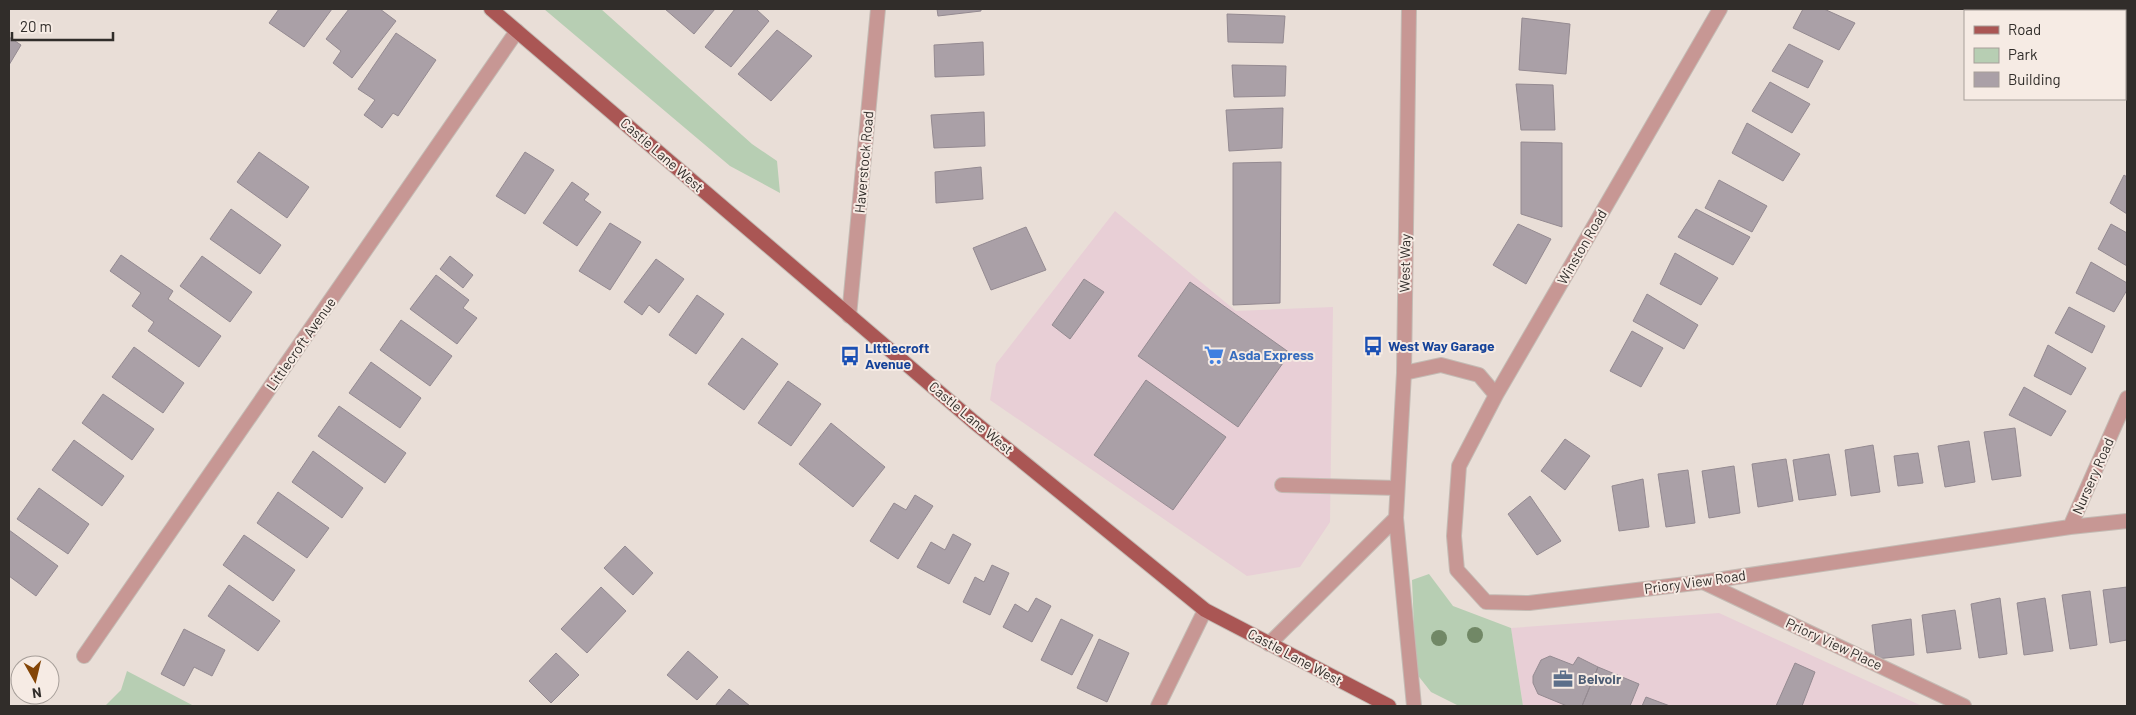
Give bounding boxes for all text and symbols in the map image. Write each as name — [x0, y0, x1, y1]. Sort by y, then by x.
scale bar — [12, 10, 114, 42]
legend — [1964, 10, 2126, 100]
text: 20 m — [20, 17, 52, 35]
text: Road — [2008, 20, 2041, 38]
text: Park — [2008, 45, 2038, 63]
text: Building — [2008, 70, 2061, 88]
street label: Haverstock Road — [851, 110, 876, 214]
street label: Castle Lane West — [617, 114, 707, 195]
street label: Winston Road — [1553, 206, 1610, 287]
street label: West Way — [1395, 233, 1414, 292]
street label: Littlecroft Avenue — [262, 294, 339, 393]
bus stop icon: West Way Garage — [1362, 335, 1384, 357]
place label: West Way Garage — [1388, 337, 1495, 354]
place label: Littlecroft Avenue — [865, 339, 929, 372]
supermarket icon: Asda Express — [1203, 344, 1225, 366]
bus stop icon: Littlecroft Avenue — [839, 345, 861, 367]
place label: Asda Express — [1229, 346, 1314, 363]
street label: Castle Lane West — [926, 378, 1017, 458]
street label: Nursery Road — [2068, 435, 2117, 517]
street label: Priory View Road — [1643, 566, 1747, 597]
street label: Priory View Place — [1783, 614, 1885, 673]
street label: Castle Lane West — [1245, 625, 1345, 689]
north arrow — [10, 655, 60, 705]
office icon: Belvoir — [1552, 668, 1574, 690]
place label: Belvoir — [1578, 670, 1622, 687]
text: N — [31, 684, 43, 702]

